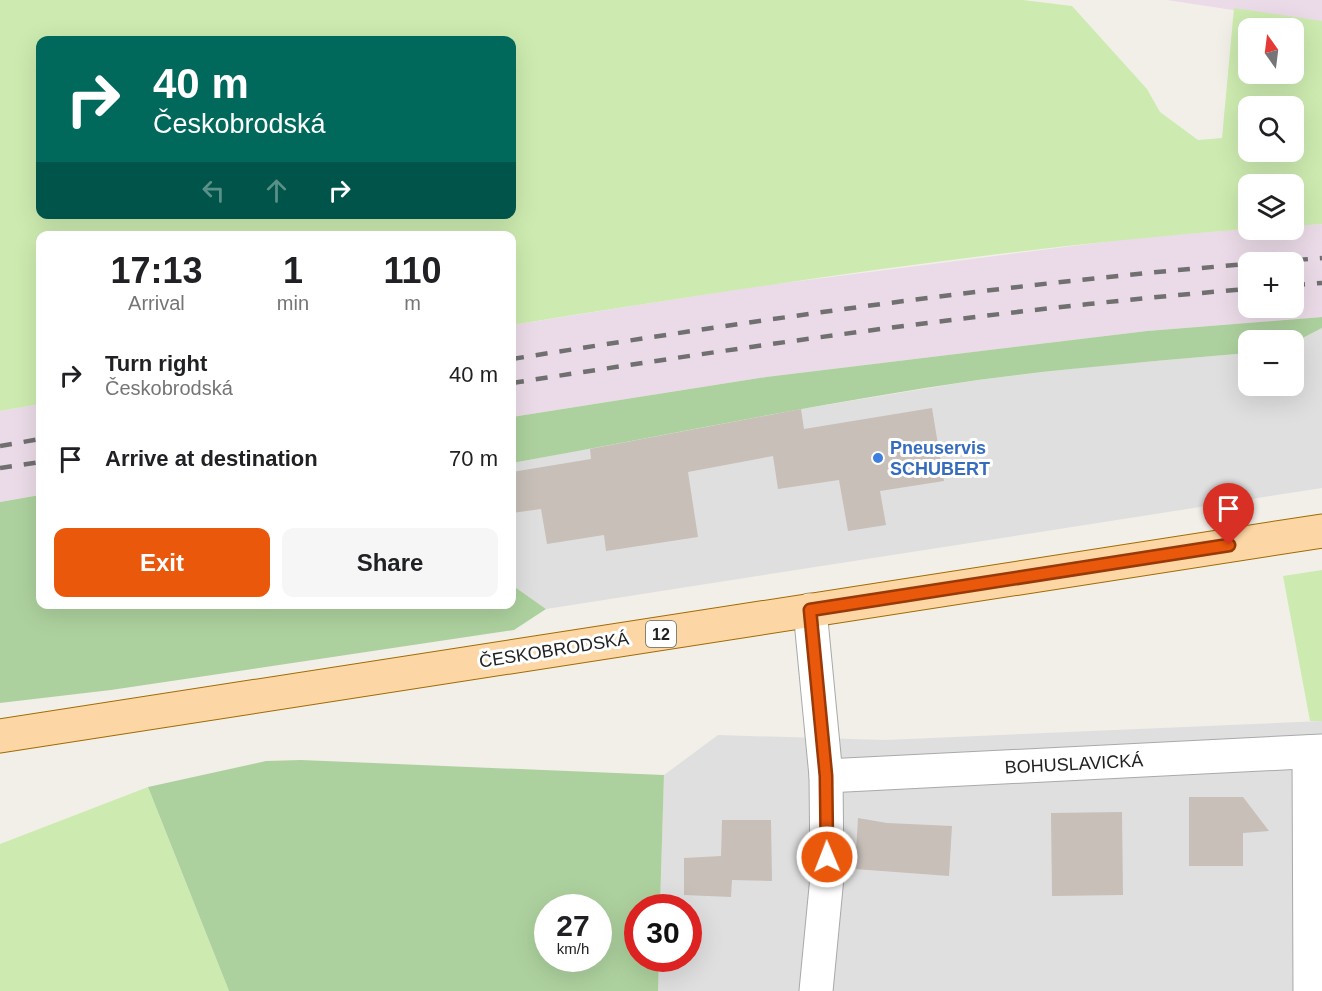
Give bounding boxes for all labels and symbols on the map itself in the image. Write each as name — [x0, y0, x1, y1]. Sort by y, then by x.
north arrow — [1238, 18, 1304, 84]
place label: Pneuservis SCHUBERT — [890, 438, 990, 479]
marker: Pneuservis SCHUBERT — [871, 451, 885, 465]
pin — [1203, 483, 1254, 545]
road number: 12 — [646, 621, 676, 647]
street label: ČESKOBRODSKÁ — [478, 627, 630, 672]
street label: BOHUSLAVICKÁ — [1004, 750, 1144, 778]
position arrow — [795, 825, 859, 889]
speed limit sign: 30 — [624, 894, 702, 972]

